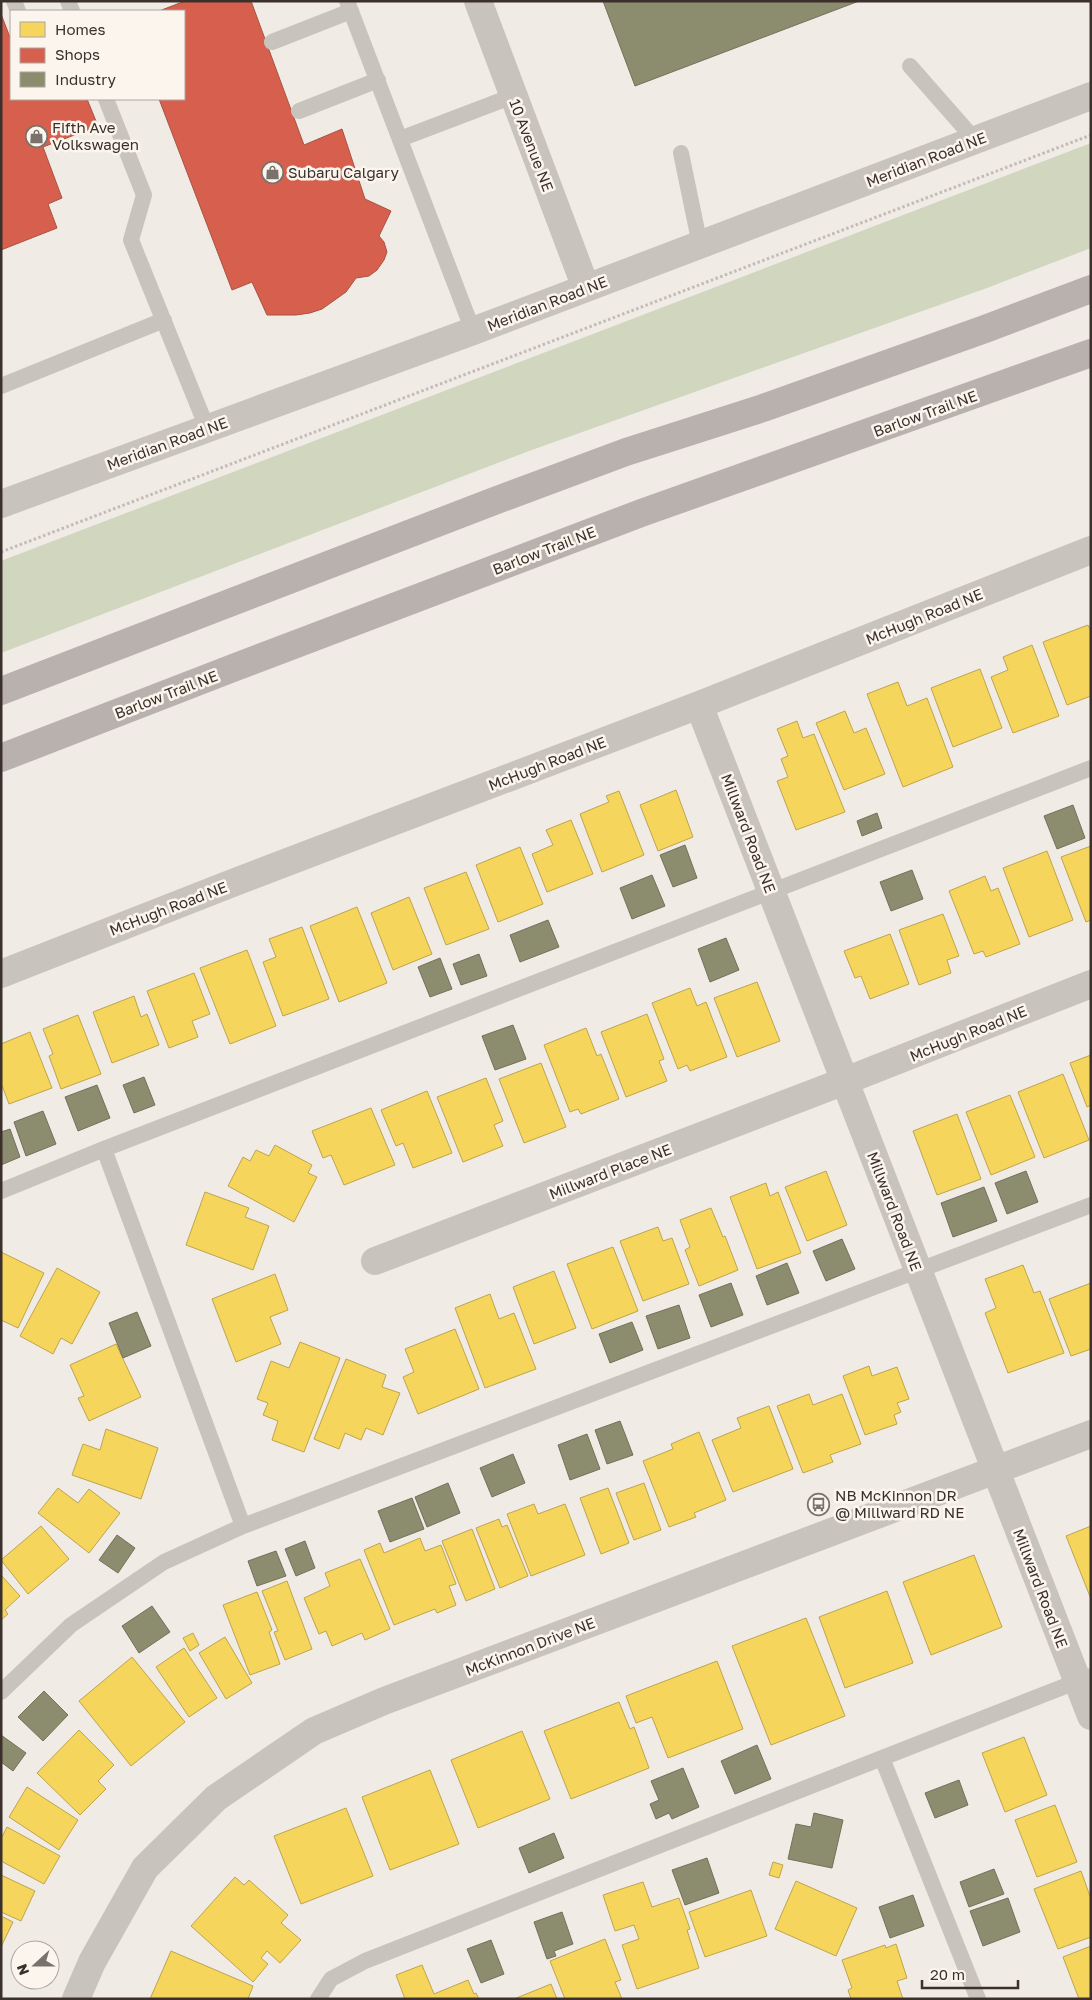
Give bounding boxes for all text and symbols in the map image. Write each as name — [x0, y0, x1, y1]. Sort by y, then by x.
legend — [10, 10, 185, 100]
text: Homes — [55, 20, 105, 38]
text: Shops — [55, 45, 100, 63]
text: Industry — [55, 70, 116, 88]
street label: 10 Avenue NE — [506, 96, 558, 194]
place label: Fifth Ave Volkswagen — [52, 118, 139, 153]
shop icon: Fifth Ave Volkswagen — [24, 124, 48, 148]
street label: Meridian Road NE — [863, 128, 989, 190]
shop icon: Subaru Calgary — [260, 160, 284, 184]
place label: Subaru Calgary — [288, 163, 399, 181]
street label: Meridian Road NE — [484, 272, 610, 334]
street label: Barlow Trail NE — [871, 386, 979, 440]
street label: Meridian Road NE — [104, 413, 230, 473]
street label: Barlow Trail NE — [490, 522, 598, 578]
street label: McHugh Road NE — [863, 584, 985, 648]
street label: Barlow Trail NE — [112, 666, 220, 722]
street label: McHugh Road NE — [486, 732, 608, 794]
street label: Millward Road NE — [718, 771, 780, 895]
street label: McHugh Road NE — [107, 877, 229, 939]
street label: McHugh Road NE — [907, 1001, 1029, 1065]
street label: Millward Place NE — [546, 1139, 674, 1203]
street label: Millward Road NE — [864, 1149, 926, 1273]
place label: NB McKinnon DR @ Millward RD NE — [835, 1486, 964, 1521]
bus stop icon: NB McKinnon DR @ Millward RD NE — [807, 1492, 831, 1516]
street label: Millward Road NE — [1010, 1526, 1072, 1650]
street label: McKinnon Drive NE — [463, 1613, 597, 1679]
north arrow — [10, 1940, 60, 1990]
scale bar — [922, 1958, 1018, 1990]
text: N — [13, 1962, 32, 1978]
text: 20 m — [930, 1965, 965, 1983]

